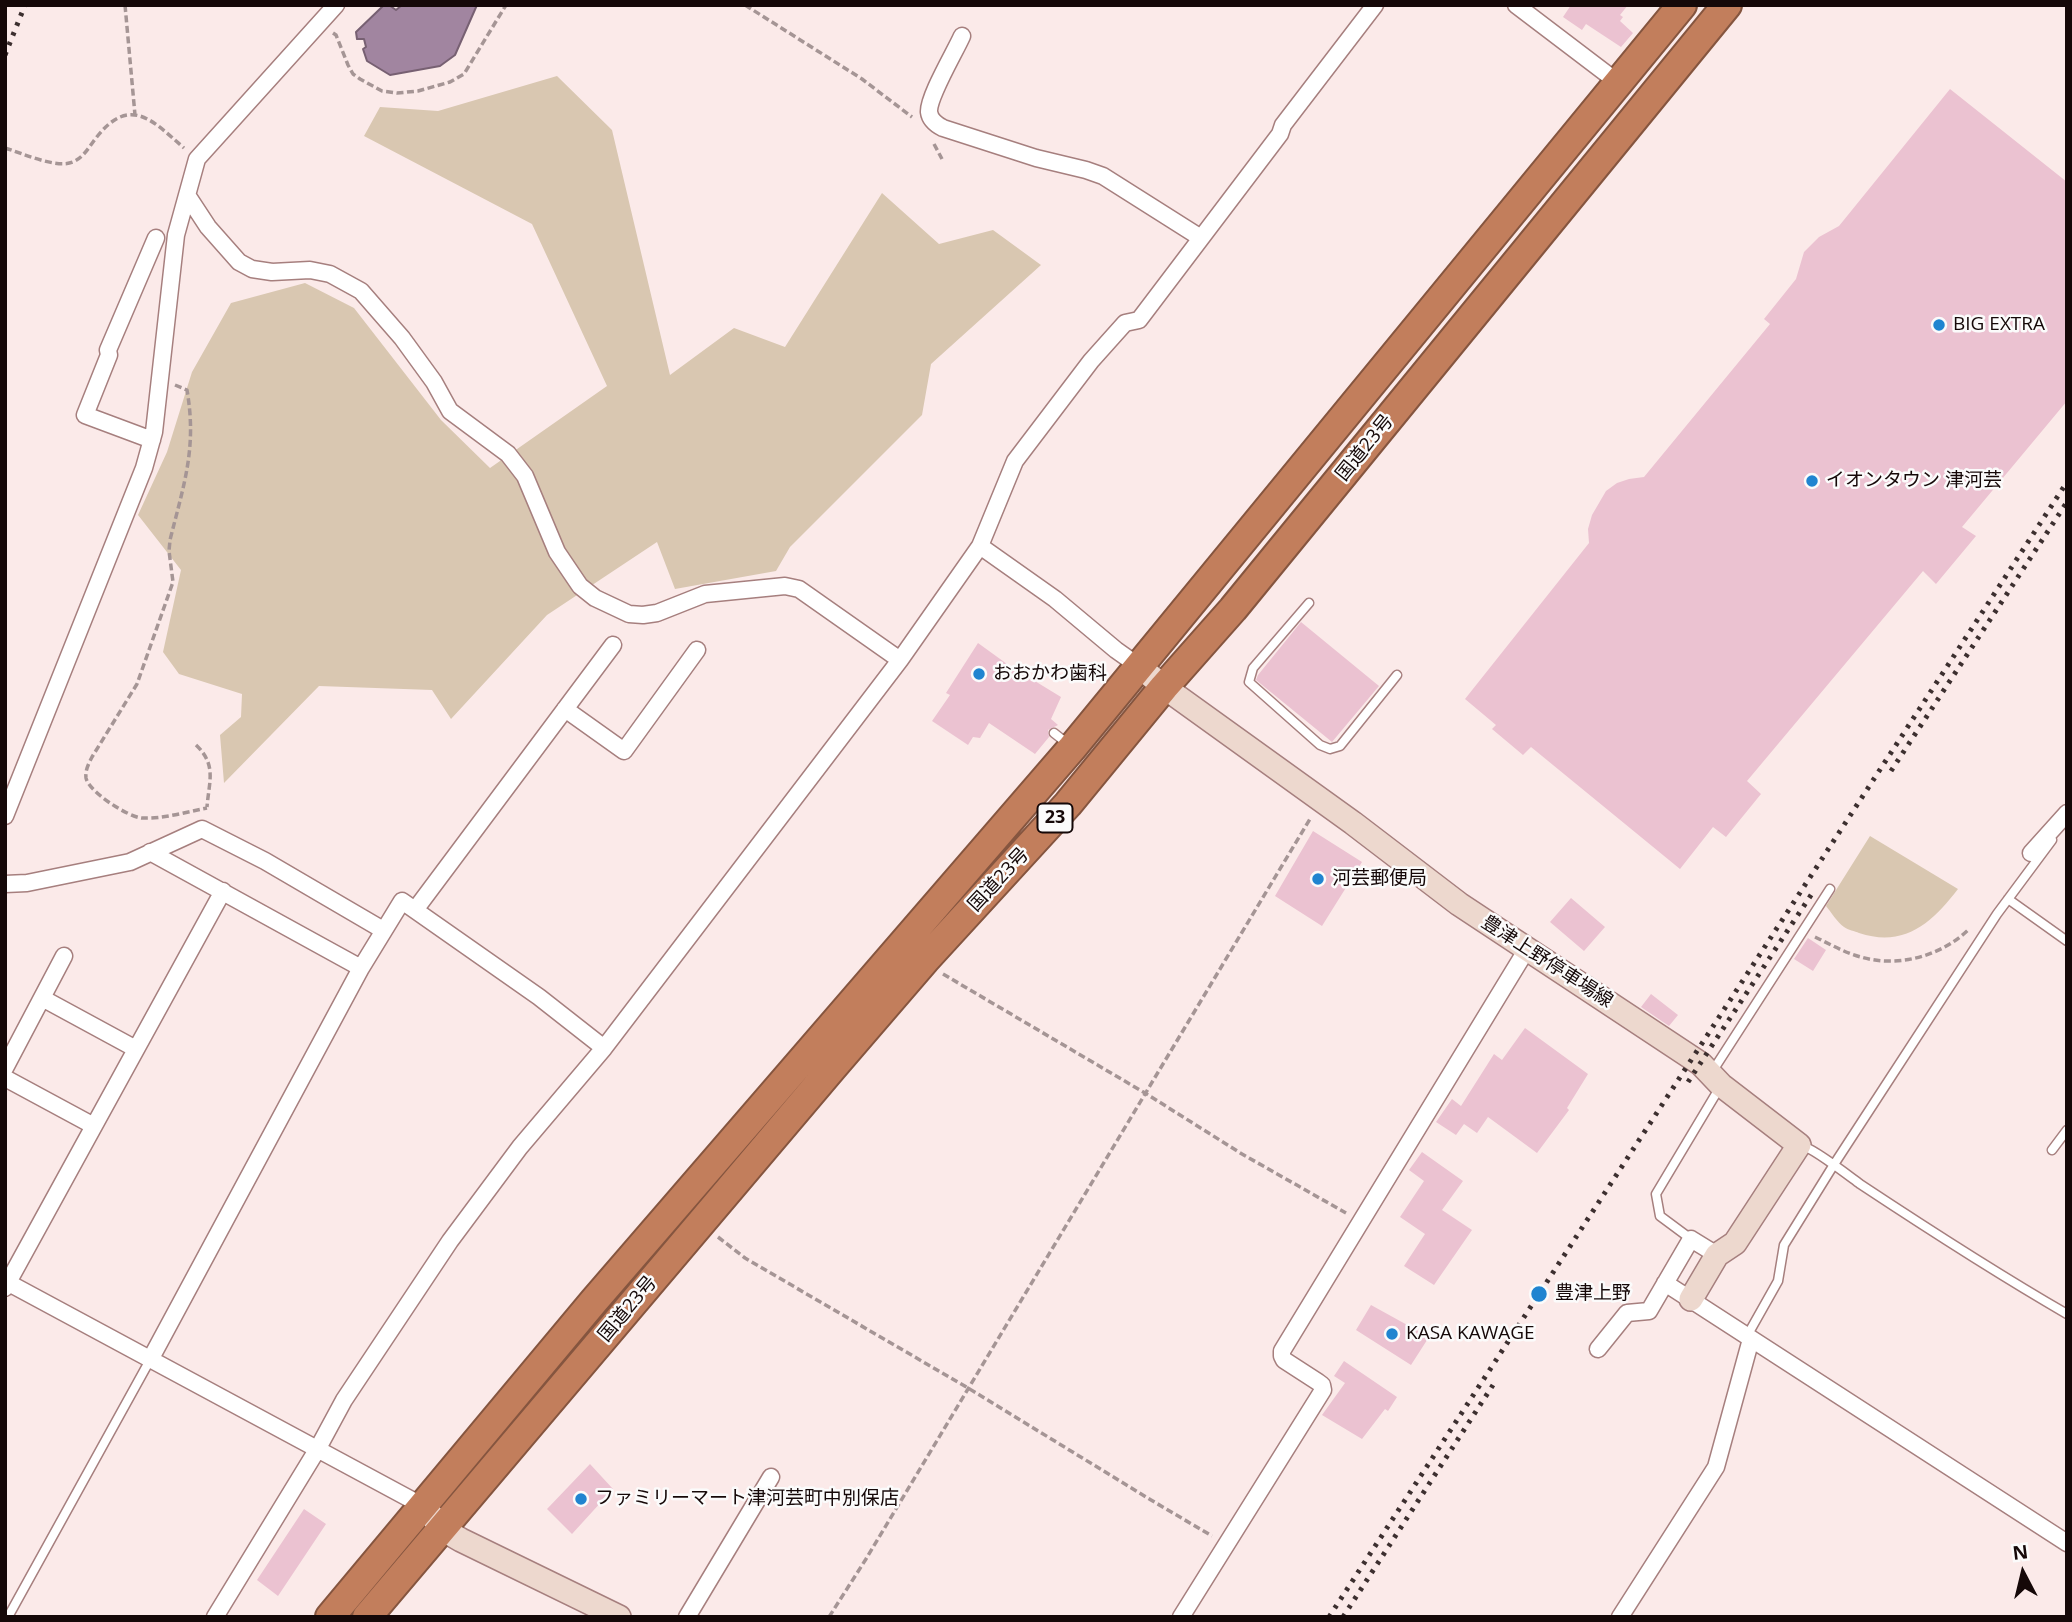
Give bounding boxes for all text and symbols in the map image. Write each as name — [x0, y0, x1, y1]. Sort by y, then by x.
place label: BIG EXTRA — [1953, 314, 2045, 336]
marker: BIG EXTRA — [1931, 317, 1947, 333]
street label: 国道23号 — [1331, 410, 1399, 486]
place label: イオンタウン 津河芸 — [1826, 470, 2002, 492]
marker: イオンタウン 津河芸 — [1804, 473, 1820, 489]
place label: おおかわ歯科 — [993, 663, 1107, 685]
marker: おおかわ歯科 — [971, 666, 987, 682]
road number: 23 — [1038, 804, 1072, 832]
street label: 国道23号 — [964, 843, 1034, 917]
place label: 河芸郵便局 — [1332, 868, 1427, 890]
marker: 河芸郵便局 — [1310, 871, 1326, 887]
street label: 豊津上野停車場線 — [1477, 911, 1617, 1013]
street label: 国道23号 — [594, 1272, 662, 1346]
place label: 豊津上野 — [1555, 1283, 1631, 1305]
marker: 豊津上野 — [1529, 1284, 1549, 1304]
place label: KASA KAWAGE — [1406, 1323, 1535, 1345]
marker: KASA KAWAGE — [1384, 1326, 1400, 1342]
place label: ファミリーマート津河芸町中別保店 — [595, 1488, 899, 1510]
marker: ファミリーマート津河芸町中別保店 — [573, 1491, 589, 1507]
north arrow — [1988, 1538, 2058, 1608]
text: N — [2011, 1538, 2030, 1566]

